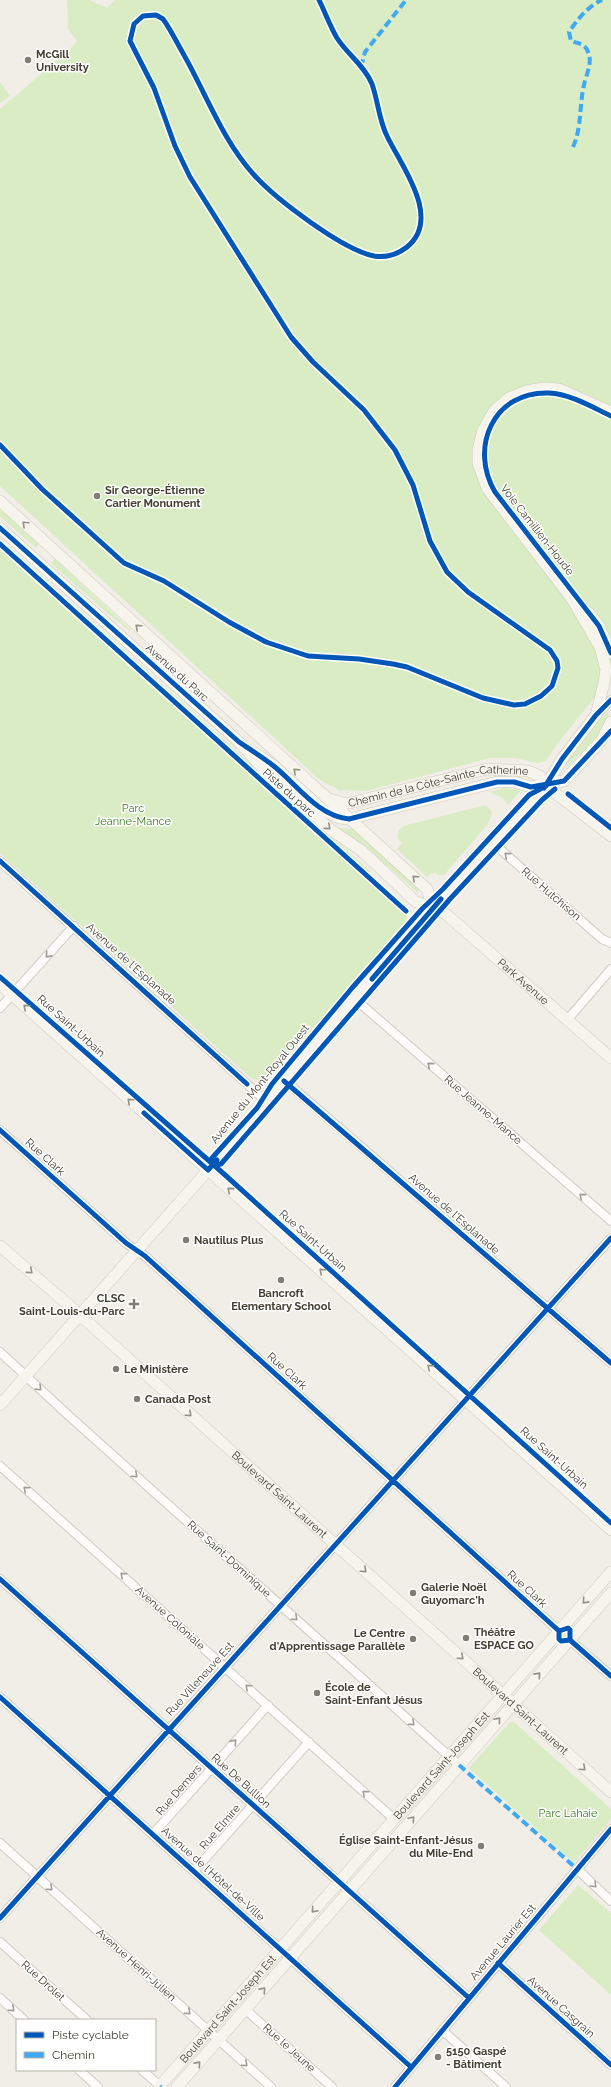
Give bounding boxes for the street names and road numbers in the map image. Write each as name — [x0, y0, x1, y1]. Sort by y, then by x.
street label: Voie Camillien-Houde — [498, 482, 577, 578]
street label: Avenue du Parc — [143, 641, 211, 705]
street label: Chemin de la Côte-Sainte-Catherine — [347, 762, 529, 810]
street label: Piste du parc — [260, 766, 318, 820]
street label: Rue Hutchison — [519, 865, 583, 923]
street label: Avenue de l'Esplanade — [84, 920, 179, 1008]
street label: Park Avenue — [495, 956, 552, 1008]
street label: Rue Saint-Urbain — [35, 992, 107, 1060]
street label: Avenue du Mont-Royal Ouest — [208, 1022, 312, 1146]
street label: Rue Jeanne-Mance — [442, 1073, 525, 1148]
street label: Rue Clark — [22, 1136, 68, 1178]
street label: Avenue de l'Esplanade — [406, 1171, 502, 1257]
street label: Rue Saint-Urbain — [277, 1207, 349, 1275]
street label: Rue Clark — [264, 1350, 310, 1392]
street label: Rue Saint-Urbain — [518, 1424, 590, 1492]
street label: Boulevard Saint-Laurent — [229, 1448, 330, 1541]
street label: Rue Saint-Dominique — [184, 1518, 274, 1600]
street label: Rue Clark — [504, 1568, 550, 1610]
street label: Avenue Coloniale — [132, 1583, 208, 1653]
street label: Rue Villeneuve Est — [163, 1639, 237, 1719]
street label: Boulevard Saint-Laurent — [470, 1665, 571, 1757]
street label: Boulevard Saint-Joseph Est — [391, 1708, 492, 1822]
street label: Rue De Bullion — [209, 1751, 273, 1811]
street label: Rue Demers — [153, 1762, 205, 1818]
street label: Rue Elmire — [197, 1801, 243, 1852]
street label: Avenue de l'Hôtel-de-Ville — [159, 1824, 268, 1924]
street label: Avenue Laurier Est — [467, 1901, 539, 1983]
street label: Avenue Henri-Julien — [94, 1926, 178, 2004]
street label: Boulevard Saint-Joseph Est — [177, 1952, 279, 2065]
street label: Rue Drolet — [19, 1958, 68, 2004]
street label: Avenue Casgrain — [525, 1973, 597, 2041]
street label: Rue le Jeune — [260, 2021, 318, 2075]

